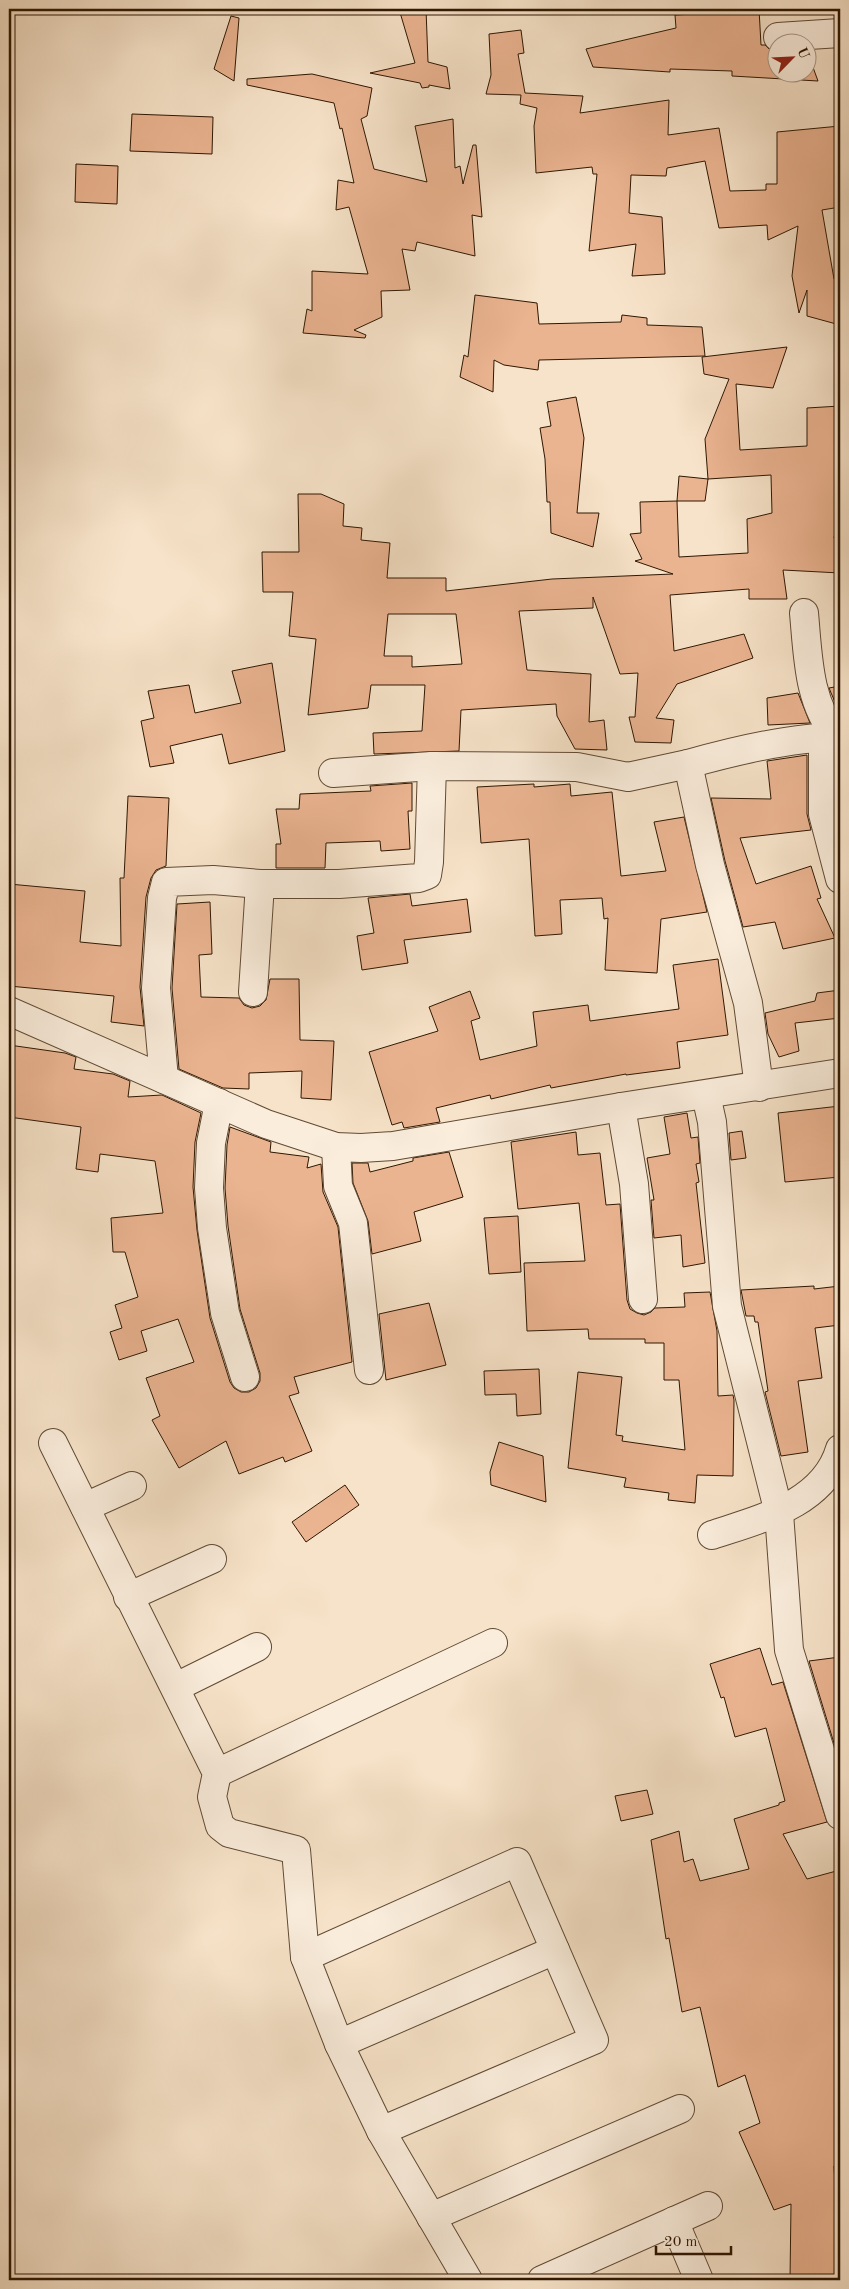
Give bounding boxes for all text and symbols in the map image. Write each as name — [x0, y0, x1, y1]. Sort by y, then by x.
north arrow — [766, 32, 816, 82]
text: U — [794, 45, 812, 61]
scale bar — [656, 2224, 732, 2256]
text: 20 m — [664, 2235, 698, 2250]

